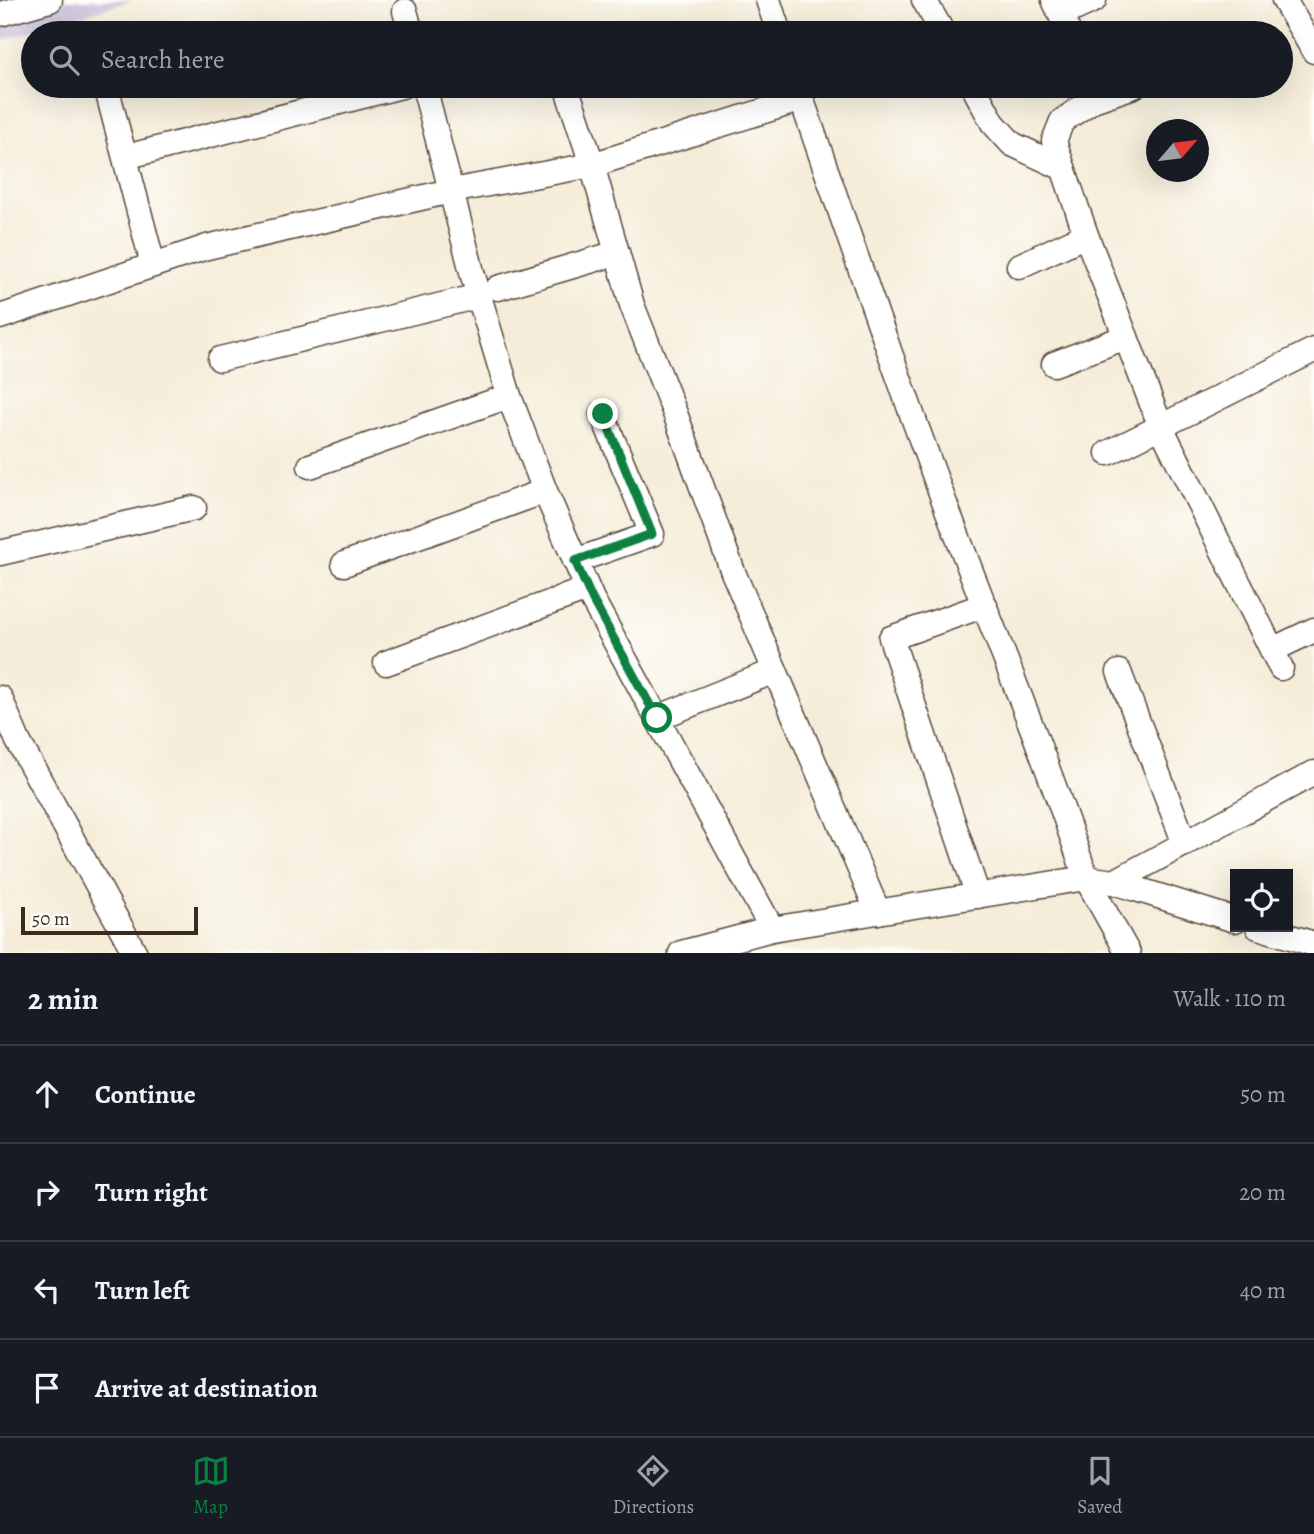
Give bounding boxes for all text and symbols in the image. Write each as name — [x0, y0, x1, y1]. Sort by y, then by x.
search box — [21, 21, 1293, 98]
icon: search — [45, 41, 83, 79]
text: Search here — [101, 42, 225, 77]
north arrow — [1146, 119, 1209, 182]
route end — [587, 398, 618, 429]
route start — [641, 702, 672, 733]
map controls — [1230, 869, 1293, 932]
button: locate — [1230, 869, 1293, 932]
scale bar — [21, 904, 198, 936]
text: 50 m — [32, 906, 70, 932]
text: 2 min — [28, 979, 98, 1019]
text: Walk · 110 m — [1173, 983, 1286, 1014]
icon: ahead — [28, 1075, 66, 1113]
text: Continue — [95, 1077, 196, 1112]
text: 50 m — [1240, 1079, 1286, 1110]
icon: right — [28, 1173, 66, 1211]
text: Turn right — [95, 1175, 208, 1210]
text: 20 m — [1239, 1177, 1286, 1208]
icon: left — [28, 1271, 66, 1309]
text: Turn left — [95, 1273, 190, 1308]
text: 40 m — [1240, 1275, 1286, 1306]
icon: arrive — [28, 1369, 66, 1407]
text: Arrive at destination — [95, 1371, 318, 1406]
tab: Map — [192, 1452, 230, 1520]
tab: Directions — [613, 1452, 694, 1520]
tab: Saved — [1077, 1452, 1122, 1520]

